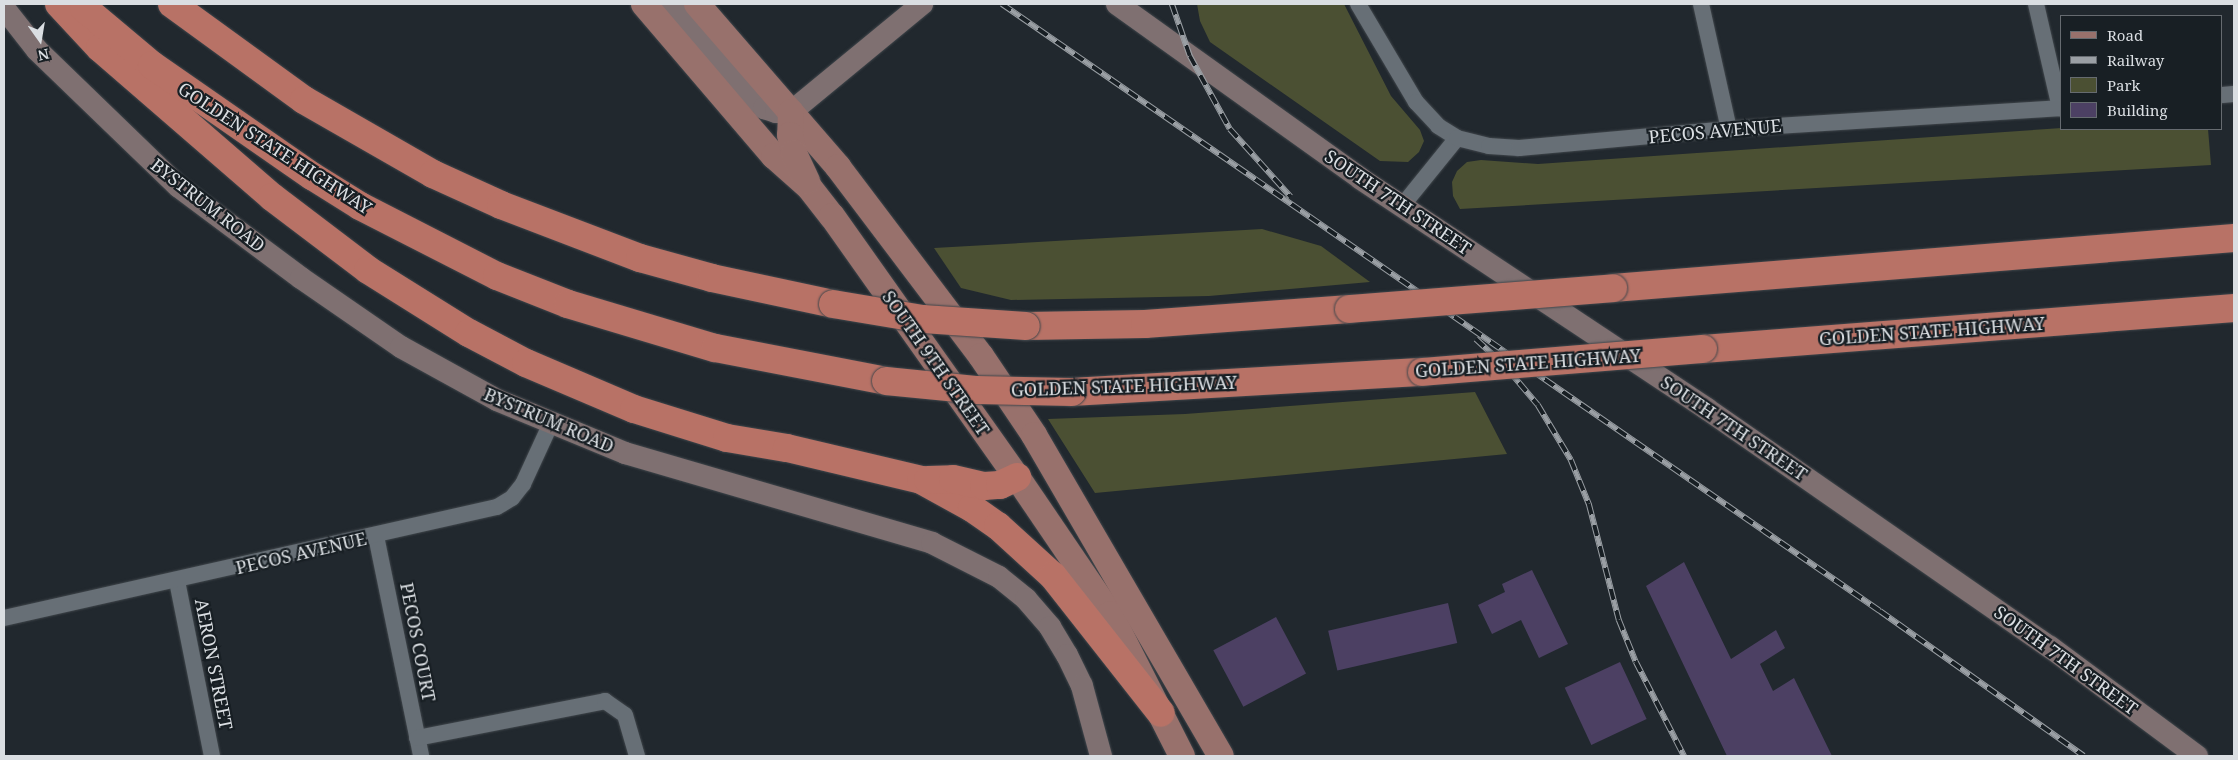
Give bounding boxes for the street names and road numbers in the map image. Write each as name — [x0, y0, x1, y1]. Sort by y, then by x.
street label: GOLDEN STATE HIGHWAY — [174, 77, 376, 219]
street label: PECOS AVENUE — [1648, 114, 1782, 148]
street label: SOUTH 7TH STREET — [1321, 145, 1475, 259]
street label: BYSTRUM ROAD — [147, 154, 269, 256]
street label: SOUTH 9TH STREET — [878, 286, 994, 440]
street label: GOLDEN STATE HIGHWAY — [1818, 312, 2046, 350]
street label: GOLDEN STATE HIGHWAY — [1414, 344, 1642, 382]
street label: GOLDEN STATE HIGHWAY — [1011, 371, 1237, 401]
street label: SOUTH 7TH STREET — [1657, 371, 1811, 485]
street label: BYSTRUM ROAD — [481, 383, 617, 457]
street label: PECOS AVENUE — [234, 527, 368, 579]
street label: PECOS COURT — [396, 581, 440, 703]
street label: AERON STREET — [191, 597, 237, 731]
street label: SOUTH 7TH STREET — [1990, 601, 2142, 719]

